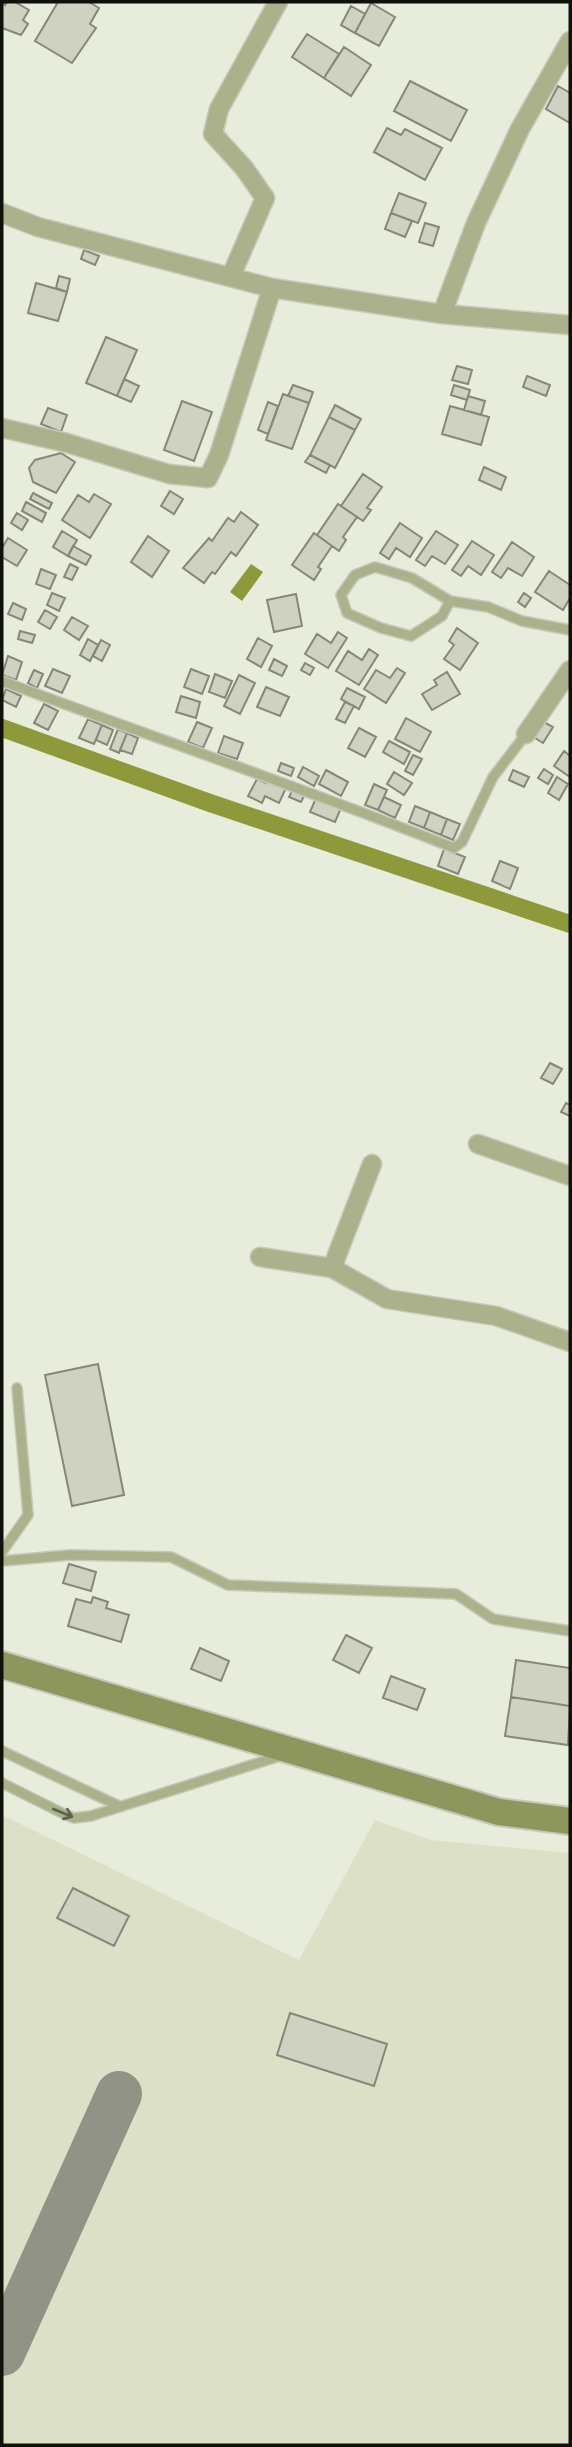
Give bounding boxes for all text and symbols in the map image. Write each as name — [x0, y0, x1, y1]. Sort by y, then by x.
one-way arrow — [52, 1807, 73, 1820]

